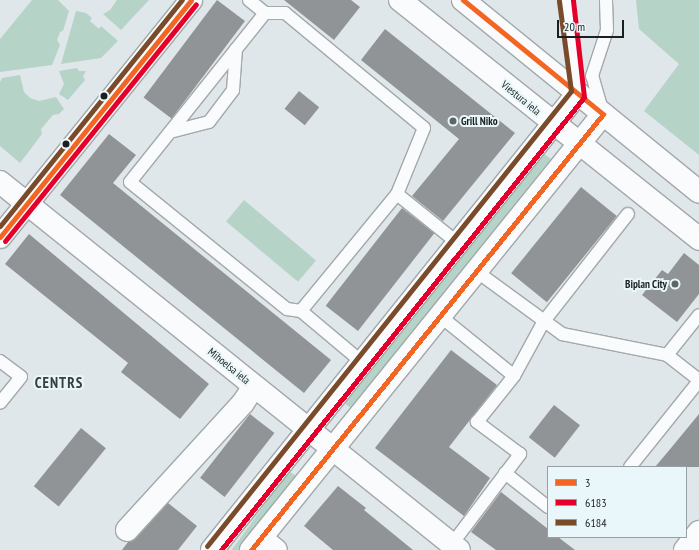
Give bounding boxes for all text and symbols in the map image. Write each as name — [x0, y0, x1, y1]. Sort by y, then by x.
scale bar — [559, 12, 626, 38]
text: 20 m — [564, 19, 585, 34]
street label: Viestura iela — [499, 78, 543, 118]
unlabelled marker — [99, 91, 109, 101]
place label: Grill Niko — [461, 114, 498, 128]
marker: Grill Niko — [448, 116, 458, 126]
unlabelled marker — [61, 139, 71, 149]
place label: Biplan City — [625, 277, 667, 291]
marker: Biplan City — [670, 279, 680, 289]
street label: Mihoelsa iela — [205, 345, 253, 387]
district label: CENTRS — [35, 374, 83, 392]
legend — [547, 466, 687, 538]
text: 3 — [585, 475, 590, 490]
text: 6183 — [585, 495, 607, 510]
text: 6184 — [585, 515, 607, 530]

